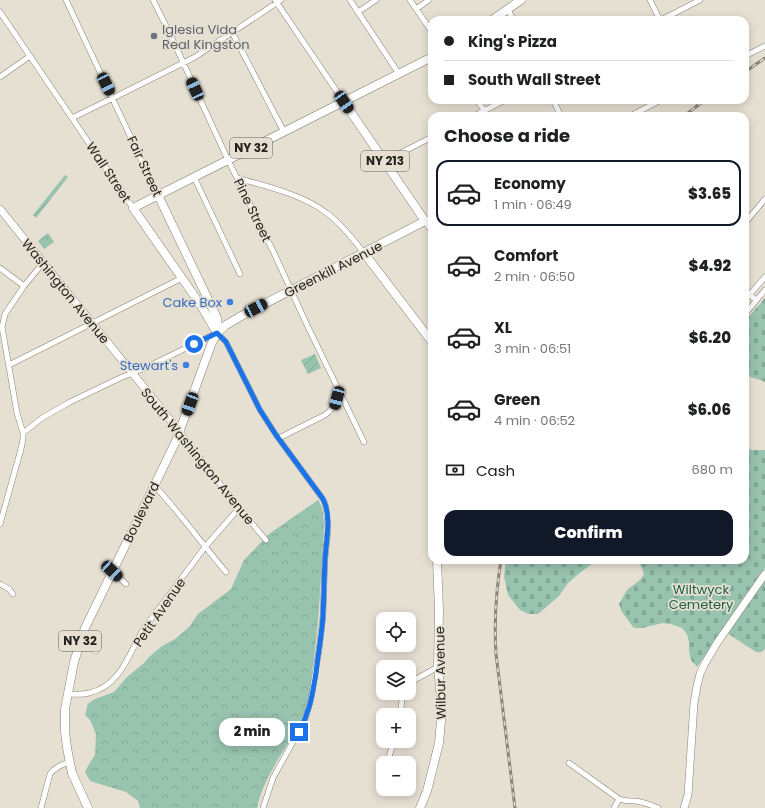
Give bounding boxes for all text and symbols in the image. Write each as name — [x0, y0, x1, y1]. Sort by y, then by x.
place label: Iglesia Vida Real Kingston — [162, 20, 250, 54]
marker: Iglesia Vida Real Kingston — [149, 31, 159, 41]
text: King's Pizza — [468, 31, 557, 52]
text: South Wall Street — [468, 69, 601, 90]
car — [95, 71, 117, 97]
car — [184, 76, 206, 102]
car — [332, 89, 356, 115]
text: Choose a ride — [444, 123, 570, 148]
street label: Fair Street — [122, 133, 167, 200]
street label: Wall Street — [81, 138, 136, 207]
road number: NY 32 — [230, 138, 272, 158]
road number: NY 213 — [361, 151, 409, 171]
text: Economy — [494, 173, 566, 194]
street label: Pine Street — [229, 175, 276, 245]
icon: car — [446, 175, 482, 211]
text: $3.65 — [688, 183, 731, 204]
text: 1 min · 06:49 — [494, 195, 572, 214]
street label: Washington Avenue — [17, 235, 114, 348]
street label: Greenkill Avenue — [281, 236, 386, 302]
text: Comfort — [494, 245, 558, 266]
icon: car — [446, 247, 482, 283]
text: $4.92 — [689, 255, 731, 276]
text: 2 min · 06:50 — [494, 267, 575, 286]
place label: Cake Box — [162, 293, 223, 312]
marker: Cake Box — [225, 297, 235, 307]
car — [243, 297, 269, 319]
text: XL — [494, 317, 512, 338]
icon: car — [446, 319, 482, 355]
text: $6.20 — [689, 327, 731, 348]
route start — [185, 335, 203, 353]
text: 3 min · 06:51 — [494, 339, 571, 358]
place label: Stewart's — [120, 356, 178, 375]
marker: Stewart's — [181, 360, 191, 370]
street label: South Washington Avenue — [136, 384, 259, 529]
car — [328, 385, 346, 411]
text: Green — [494, 389, 540, 410]
car — [180, 391, 200, 417]
icon: car — [446, 391, 482, 427]
text: $6.06 — [688, 399, 731, 420]
text: 4 min · 06:52 — [494, 411, 575, 430]
icon: cash — [444, 459, 466, 481]
text: Cash — [476, 460, 515, 481]
text: 680 m — [692, 460, 733, 479]
street label: Boulevard — [119, 479, 164, 546]
button: Confirm — [444, 510, 733, 556]
car — [99, 558, 125, 584]
street label: Petit Avenue — [129, 574, 190, 651]
park label: Wiltwyck Cemetery — [669, 580, 734, 614]
map controls — [376, 612, 416, 796]
button: locate — [376, 612, 416, 652]
street label: Wilbur Avenue — [430, 626, 451, 720]
road number: NY 32 — [59, 631, 101, 651]
button: layers — [376, 660, 416, 700]
button: + — [376, 708, 416, 748]
callout: 2 min — [219, 718, 285, 746]
text: 2 min — [234, 722, 270, 741]
route end — [290, 723, 308, 741]
button: − — [376, 756, 416, 796]

